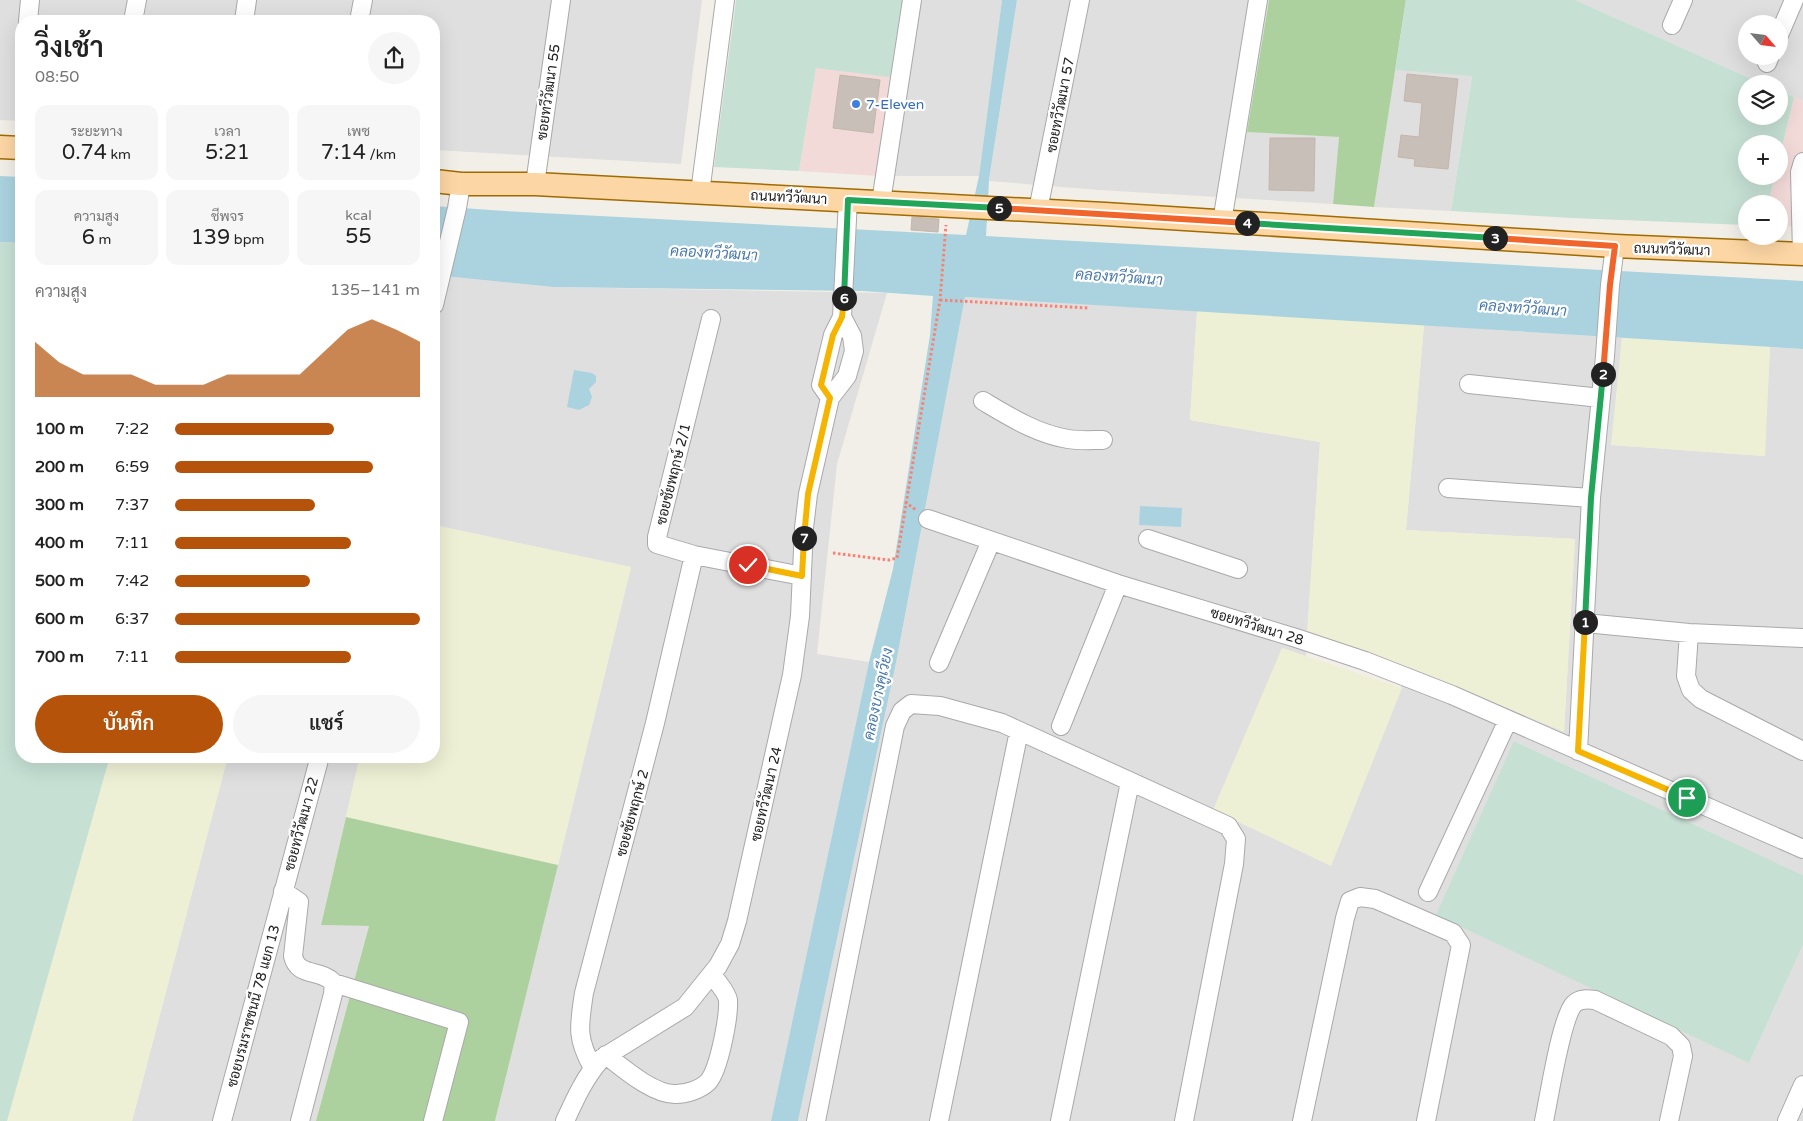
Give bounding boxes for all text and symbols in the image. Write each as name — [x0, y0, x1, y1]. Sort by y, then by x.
north arrow — [1738, 15, 1788, 65]
map controls — [1738, 15, 1788, 245]
text: วิ่งเช้า — [35, 31, 104, 65]
button: share — [368, 32, 420, 84]
street label: ซอยทวีวัฒนา 55 — [532, 43, 564, 141]
street label: ซอยทวีวัฒนา 57 — [1042, 56, 1078, 154]
text: 08:50 — [35, 67, 79, 87]
button: layers — [1738, 75, 1788, 125]
place label: 7-Eleven — [866, 96, 924, 113]
marker: 7-Eleven — [850, 98, 862, 110]
text: ระยะทาง — [70, 123, 123, 140]
text: เวลา — [214, 123, 241, 140]
text: เพซ — [347, 123, 370, 140]
button: + — [1738, 135, 1788, 185]
text: 0.74 — [62, 140, 107, 165]
text: 5:21 — [205, 140, 250, 165]
text: 7:14 — [321, 140, 366, 165]
text: km — [107, 146, 131, 163]
text: /km — [366, 146, 396, 163]
street label: ถนนทวีวัฒนา — [750, 186, 828, 208]
button: − — [1738, 195, 1788, 245]
pin: 5 — [986, 196, 1012, 220]
text: 5 — [995, 200, 1004, 217]
text: kcal — [345, 207, 372, 224]
text: ความสูง — [74, 208, 119, 225]
text: ชีพจร — [211, 208, 244, 225]
pin: 4 — [1234, 210, 1260, 236]
text: 4 — [1243, 215, 1252, 232]
text: 55 — [345, 224, 372, 249]
text: 6 — [82, 225, 95, 250]
text: 139 — [191, 225, 230, 250]
pin: 3 — [1482, 226, 1508, 250]
text: 3 — [1491, 230, 1500, 247]
text: m — [95, 231, 111, 248]
text: bpm — [230, 231, 264, 248]
street label: ถนนทวีวัฒนา — [1633, 239, 1711, 259]
water label: คลองทวีวัฒนา — [670, 241, 758, 264]
water label: คลองทวีวัฒนา — [1075, 264, 1164, 289]
text: 135–141 m — [330, 280, 420, 300]
text: ความสูง — [35, 282, 87, 302]
pin: 6 — [832, 286, 856, 310]
text: 6 — [840, 290, 849, 307]
water label: คลองทวีวัฒนา — [1479, 295, 1568, 320]
pin: 2 — [1590, 362, 1616, 386]
text: 2 — [1599, 366, 1608, 383]
text: 100 m — [35, 419, 84, 439]
text: 7:22 — [115, 419, 149, 439]
street label: ซอยชัยพฤกษ์ 2/1 — [652, 421, 694, 527]
text: 200 m — [35, 457, 84, 477]
text: 6:59 — [115, 457, 149, 477]
text: 300 m — [35, 495, 84, 515]
text: 7:37 — [115, 495, 149, 515]
pin: 7 — [792, 526, 816, 550]
text: 7 — [800, 530, 809, 547]
text: 400 m — [35, 533, 84, 553]
text: 7:11 — [115, 533, 149, 553]
pin — [727, 544, 769, 586]
icon: check — [734, 551, 762, 579]
text: 500 m — [35, 571, 84, 591]
text: 7:42 — [115, 571, 149, 591]
street label: ซอยทวีวัฒนา 28 — [1208, 603, 1306, 649]
text: 600 m — [35, 609, 84, 629]
text: 6:37 — [115, 609, 149, 629]
pin: 1 — [1572, 610, 1598, 634]
text: 1 — [1581, 614, 1590, 631]
water label: คลองบางคูเวียง — [858, 646, 898, 742]
text: 700 m — [35, 647, 84, 667]
text: 7:11 — [115, 647, 149, 667]
button: บันทึก — [35, 695, 223, 753]
button: แชร์ — [233, 695, 420, 753]
street label: ซอยทวีวัฒนา 24 — [746, 745, 786, 843]
street label: ซอยชัยพฤกษ์ 2 — [612, 767, 652, 859]
street label: ซอยทวีวัฒนา 22 — [280, 775, 322, 873]
pin — [1666, 777, 1708, 819]
icon: arrive — [1673, 784, 1701, 812]
street label: ซอยบรมราชชนนี 78 แยก 13 — [223, 923, 283, 1089]

